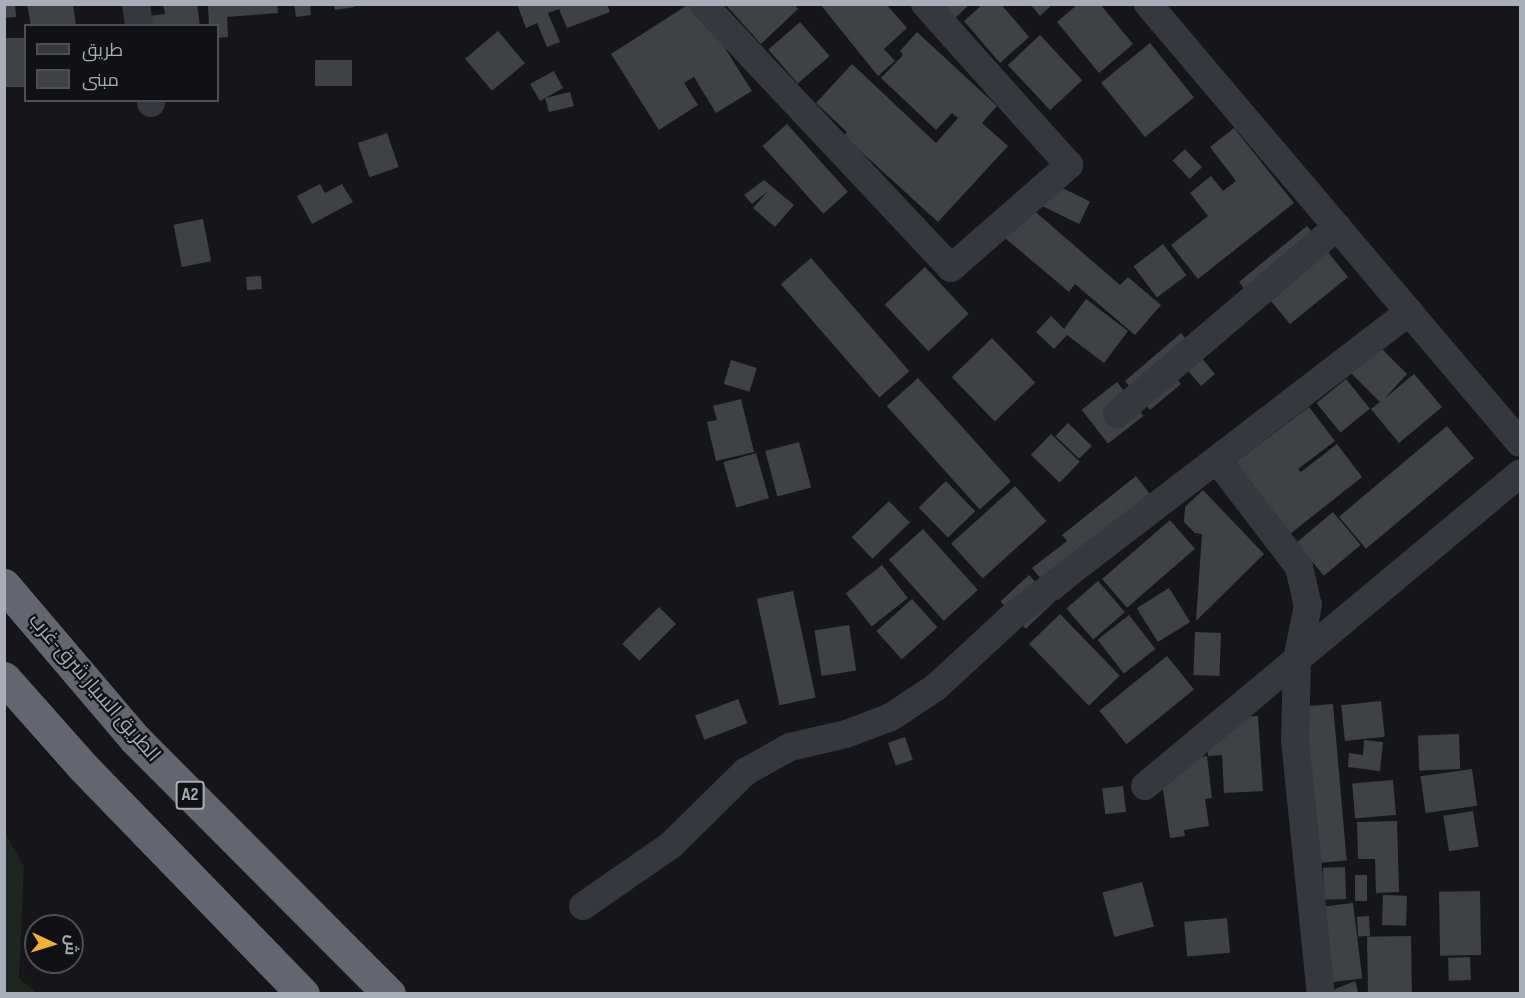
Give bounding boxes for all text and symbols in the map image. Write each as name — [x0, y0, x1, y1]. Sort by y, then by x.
legend — [24, 24, 219, 102]
text: طريق — [82, 40, 123, 61]
text: مبنى — [82, 70, 119, 91]
street label: الطريق السيار شرق-غرب — [23, 609, 165, 767]
road number: A2 — [175, 780, 205, 810]
north arrow — [24, 914, 84, 974]
text: ش — [60, 934, 81, 956]

